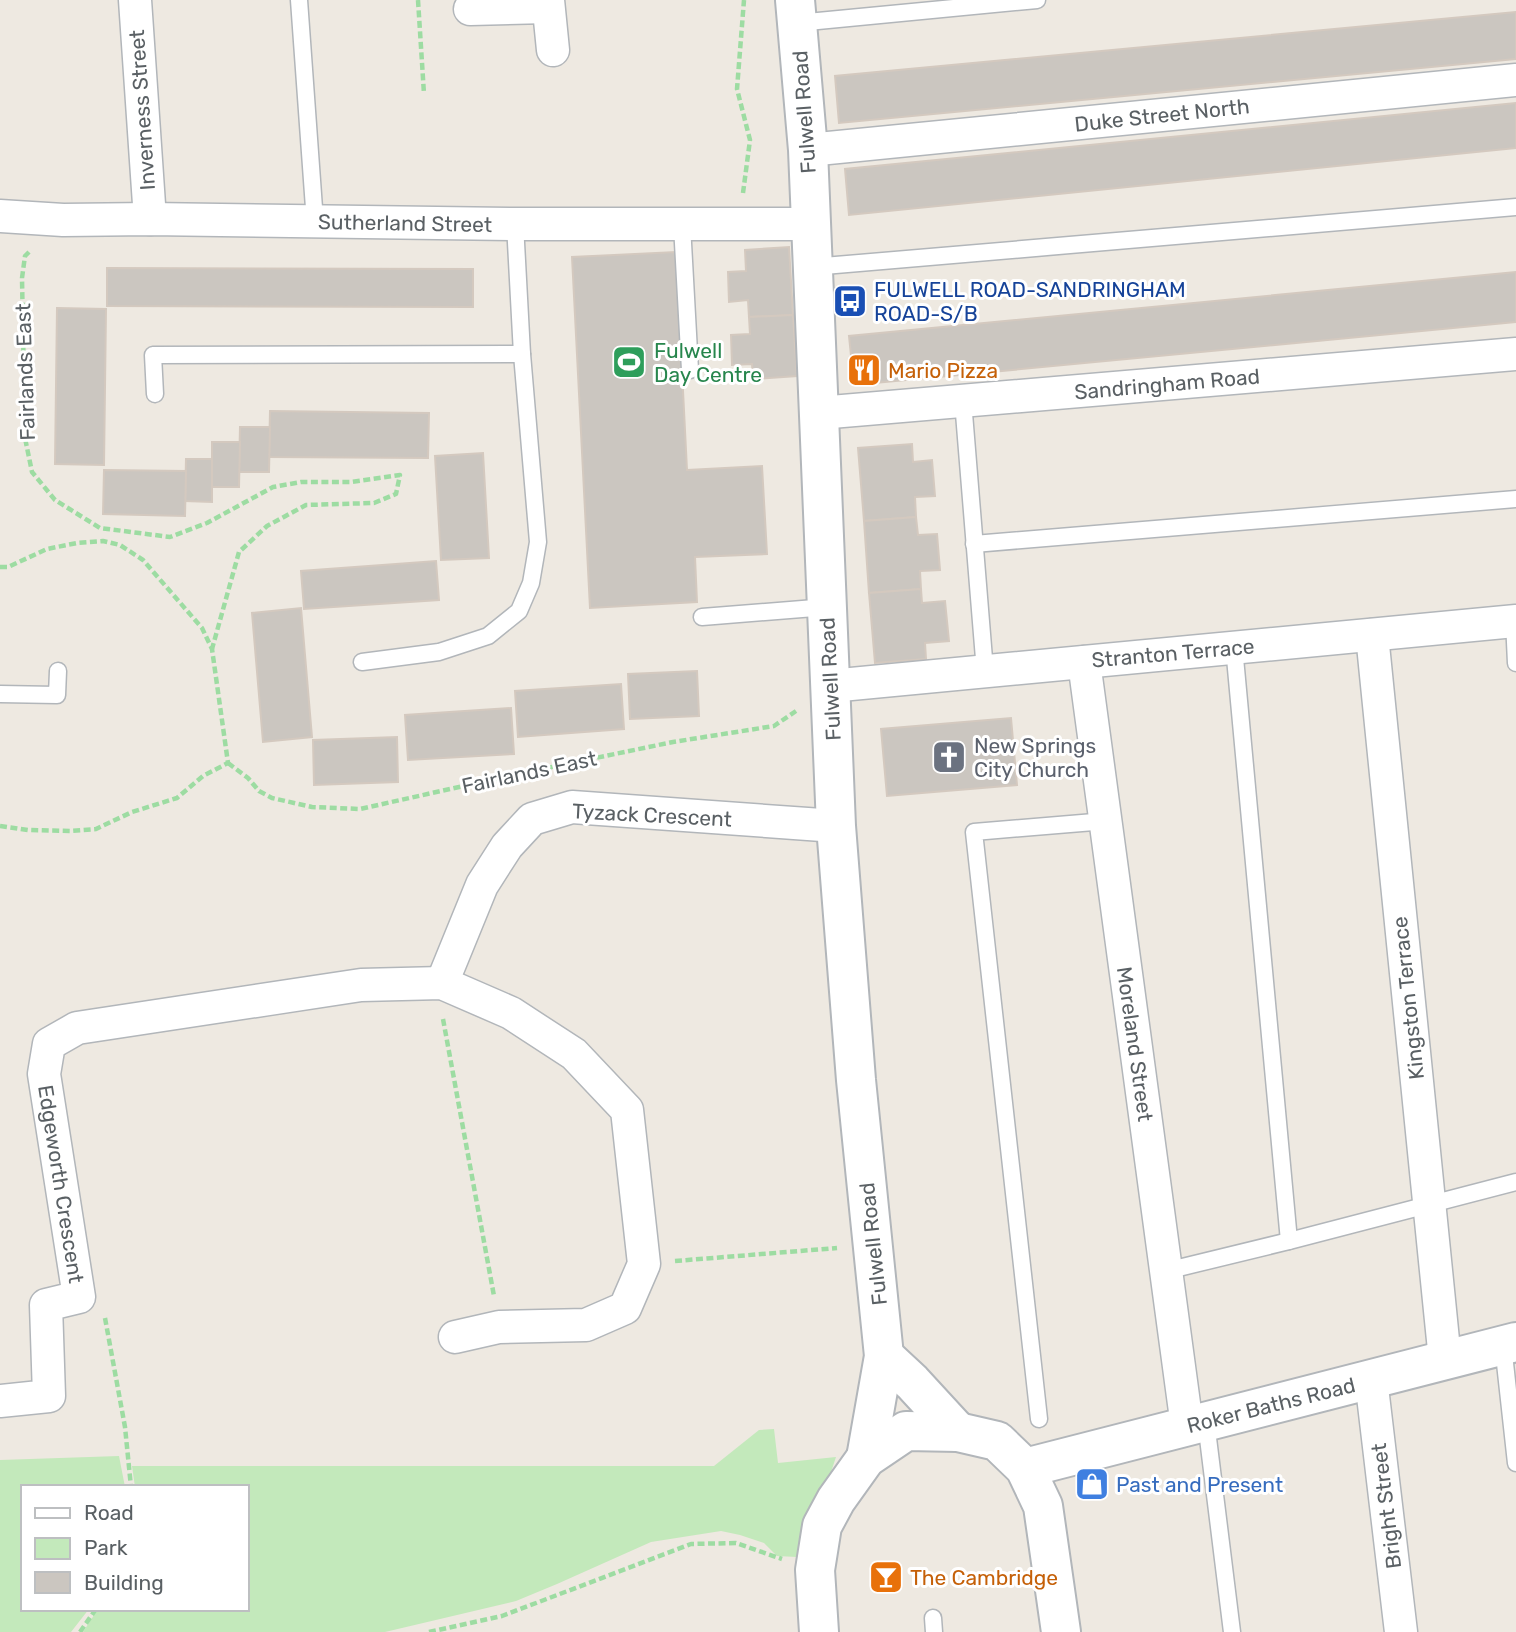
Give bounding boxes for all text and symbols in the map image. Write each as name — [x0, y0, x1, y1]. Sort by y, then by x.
street label: Inverness Street — [124, 29, 160, 191]
street label: Fulwell Road — [787, 50, 821, 174]
street label: Duke Street North — [1073, 93, 1251, 137]
street label: Sutherland Street — [318, 209, 492, 237]
place label: FULWELL ROAD-SANDRINGHAM ROAD-S/B — [874, 277, 1186, 326]
bus stop icon: FULWELL ROAD-SANDRINGHAM ROAD-S/B — [831, 282, 869, 320]
street label: Fairlands East — [10, 303, 40, 441]
place label: Fulwell Day Centre — [654, 338, 762, 387]
sports icon: Fulwell Day Centre — [610, 343, 648, 381]
restaurant icon: Mario Pizza — [845, 351, 883, 389]
place label: Mario Pizza — [888, 358, 998, 383]
street label: Sandringham Road — [1073, 363, 1261, 405]
street label: Fulwell Road — [814, 617, 846, 741]
street label: Stranton Terrace — [1090, 633, 1256, 673]
place label: New Springs City Church — [974, 733, 1096, 782]
church icon: New Springs City Church — [930, 738, 968, 776]
street label: Fairlands East — [459, 745, 599, 799]
street label: Tyzack Crescent — [571, 798, 733, 832]
street label: Kingston Terrace — [1387, 915, 1429, 1081]
street label: Moreland Street — [1112, 965, 1158, 1123]
street label: Edgeworth Crescent — [33, 1083, 89, 1285]
street label: Fulwell Road — [854, 1181, 892, 1307]
street label: Roker Baths Road — [1184, 1372, 1358, 1438]
street label: Bright Street — [1366, 1442, 1406, 1570]
shop icon: Past and Present — [1073, 1465, 1111, 1503]
place label: Past and Present — [1116, 1472, 1283, 1497]
legend — [21, 1485, 248, 1611]
text: Road — [84, 1500, 134, 1525]
text: Park — [84, 1535, 128, 1560]
bar icon: The Cambridge — [867, 1558, 905, 1596]
place label: The Cambridge — [910, 1565, 1058, 1590]
text: Building — [84, 1570, 164, 1595]

